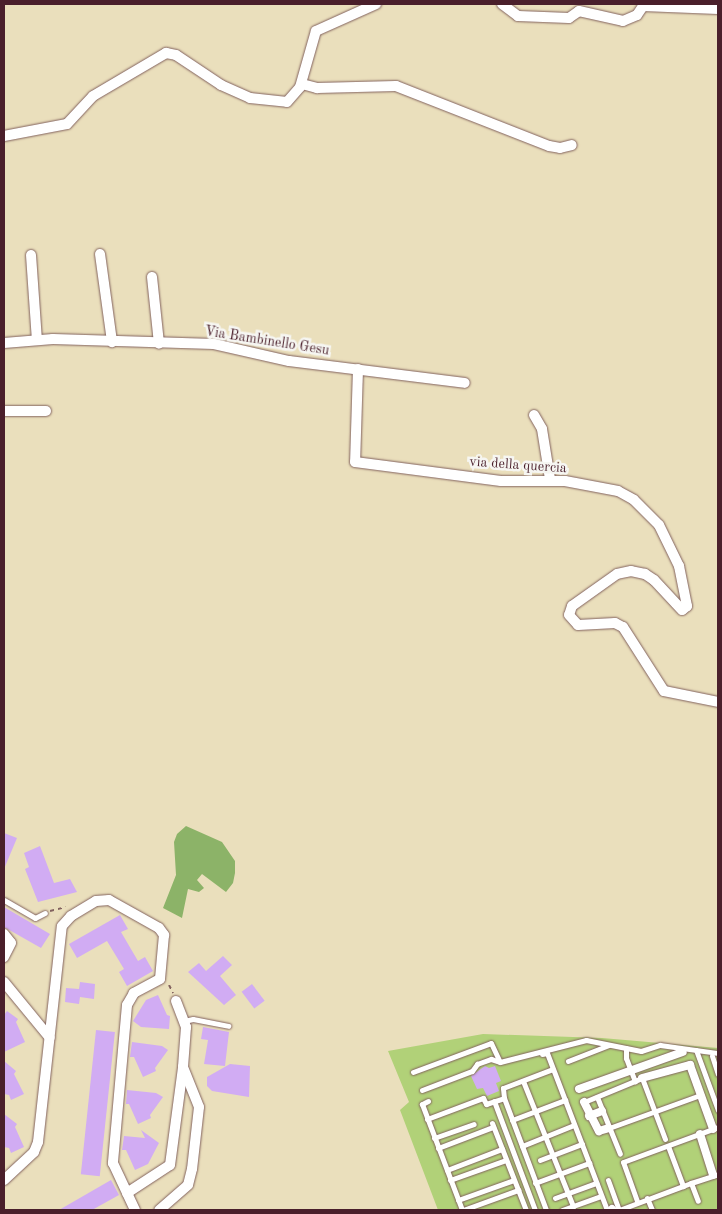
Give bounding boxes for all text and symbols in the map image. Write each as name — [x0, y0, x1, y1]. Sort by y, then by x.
street label: Via Bambinello Gesu — [203, 323, 331, 359]
street label: via della quercia — [469, 453, 567, 477]

